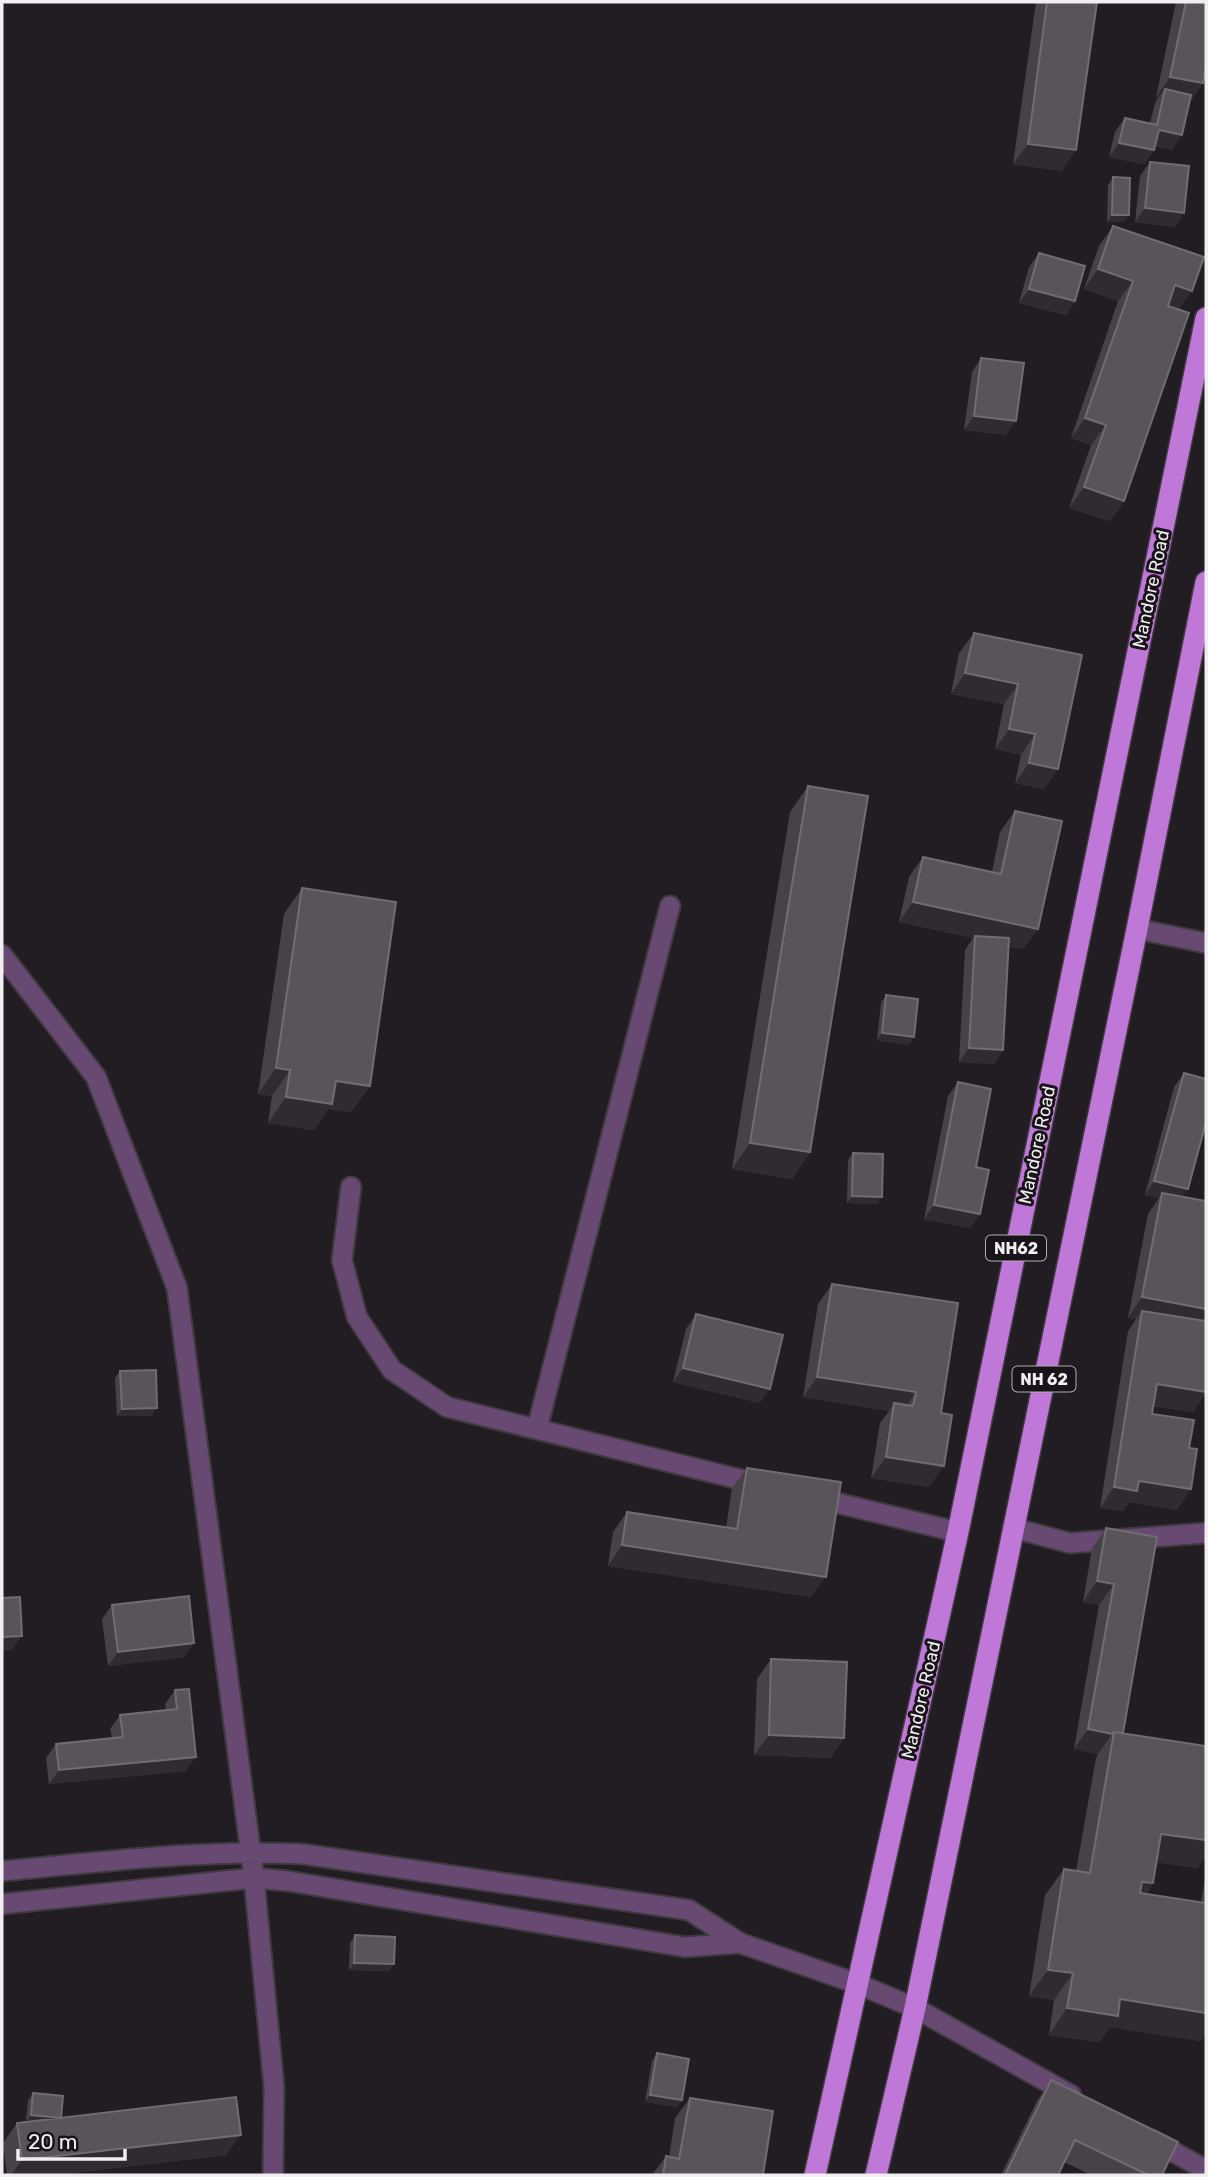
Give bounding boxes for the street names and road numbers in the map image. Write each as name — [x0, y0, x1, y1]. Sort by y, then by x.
street label: Mandore Road — [1128, 528, 1174, 650]
street label: Mandore Road — [1014, 1084, 1060, 1206]
road number: NH62 — [986, 1236, 1046, 1260]
road number: NH 62 — [1012, 1366, 1076, 1392]
street label: Mandore Road — [897, 1639, 945, 1761]

